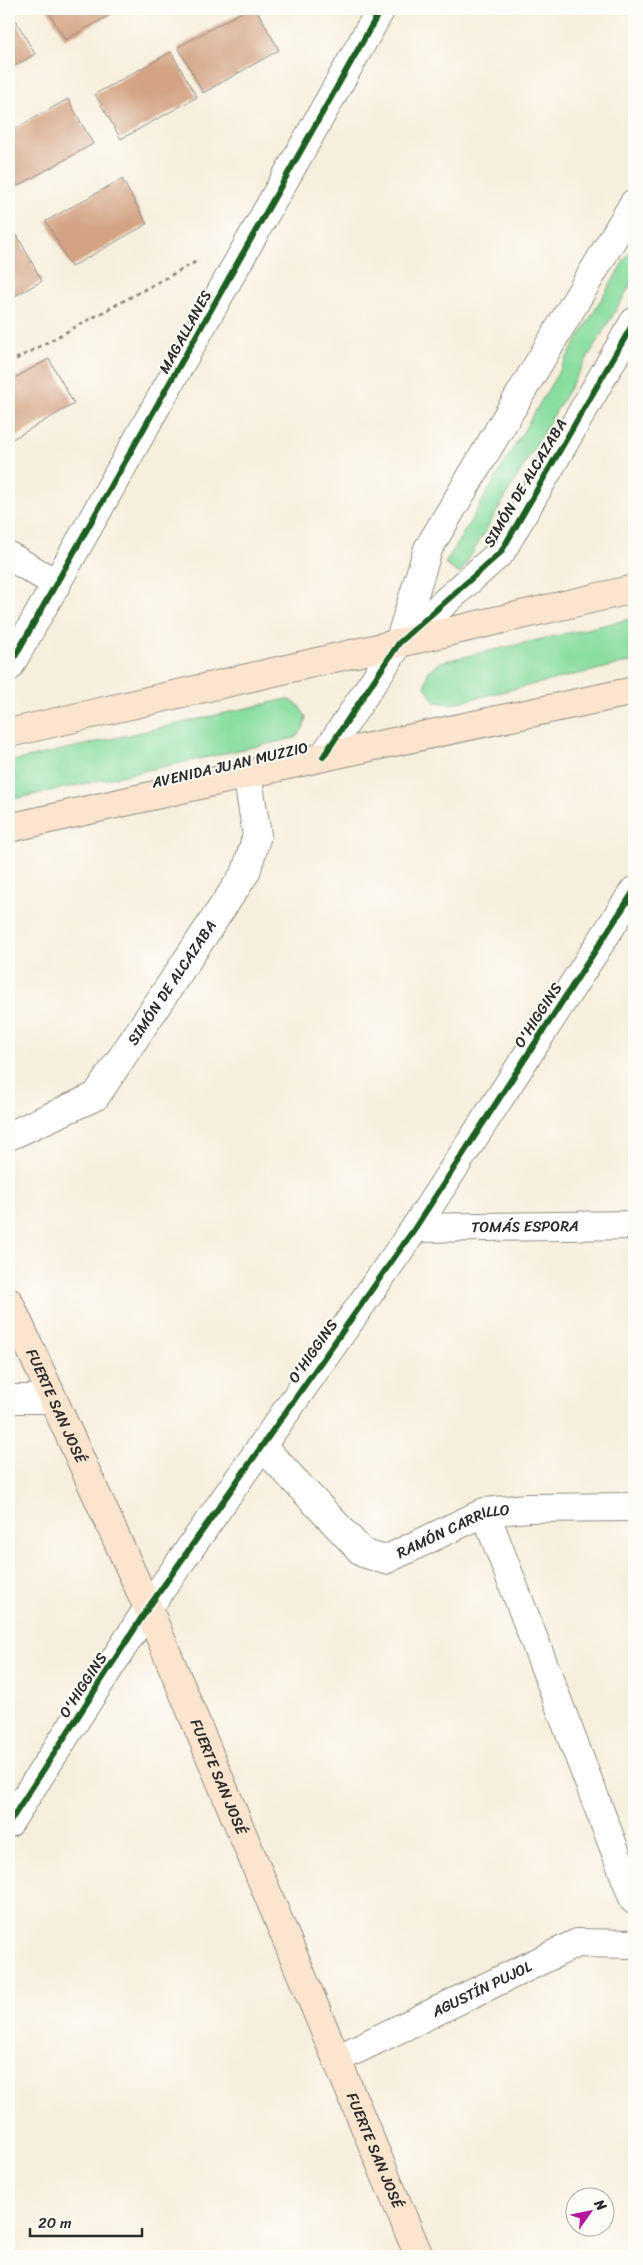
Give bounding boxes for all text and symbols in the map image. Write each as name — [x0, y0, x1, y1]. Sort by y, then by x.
street label: MAGALLANES — [151, 286, 219, 378]
street label: SIMÓN DE ALCAZABA — [476, 414, 574, 552]
street label: AVENIDA JUAN MUZZIO — [148, 734, 311, 796]
street label: SIMÓN DE ALCAZABA — [120, 915, 223, 1051]
street label: O'HIGGINS — [507, 977, 569, 1053]
street label: TOMÁS ESPORA — [471, 1213, 579, 1240]
street label: O'HIGGINS — [281, 1313, 345, 1389]
street label: FUERTE SAN JOSÉ — [19, 1344, 94, 1469]
street label: RAMÓN CARRILLO — [392, 1497, 511, 1566]
street label: O'HIGGINS — [52, 1647, 114, 1723]
street label: FUERTE SAN JOSÉ — [183, 1715, 255, 1840]
street label: AGUSTÍN PUJOL — [426, 1954, 537, 2025]
street label: FUERTE SAN JOSÉ — [339, 2088, 411, 2214]
north arrow — [566, 2188, 616, 2238]
text: N — [587, 2193, 614, 2216]
scale bar — [30, 2205, 142, 2237]
text: 20 m — [38, 2210, 72, 2236]

